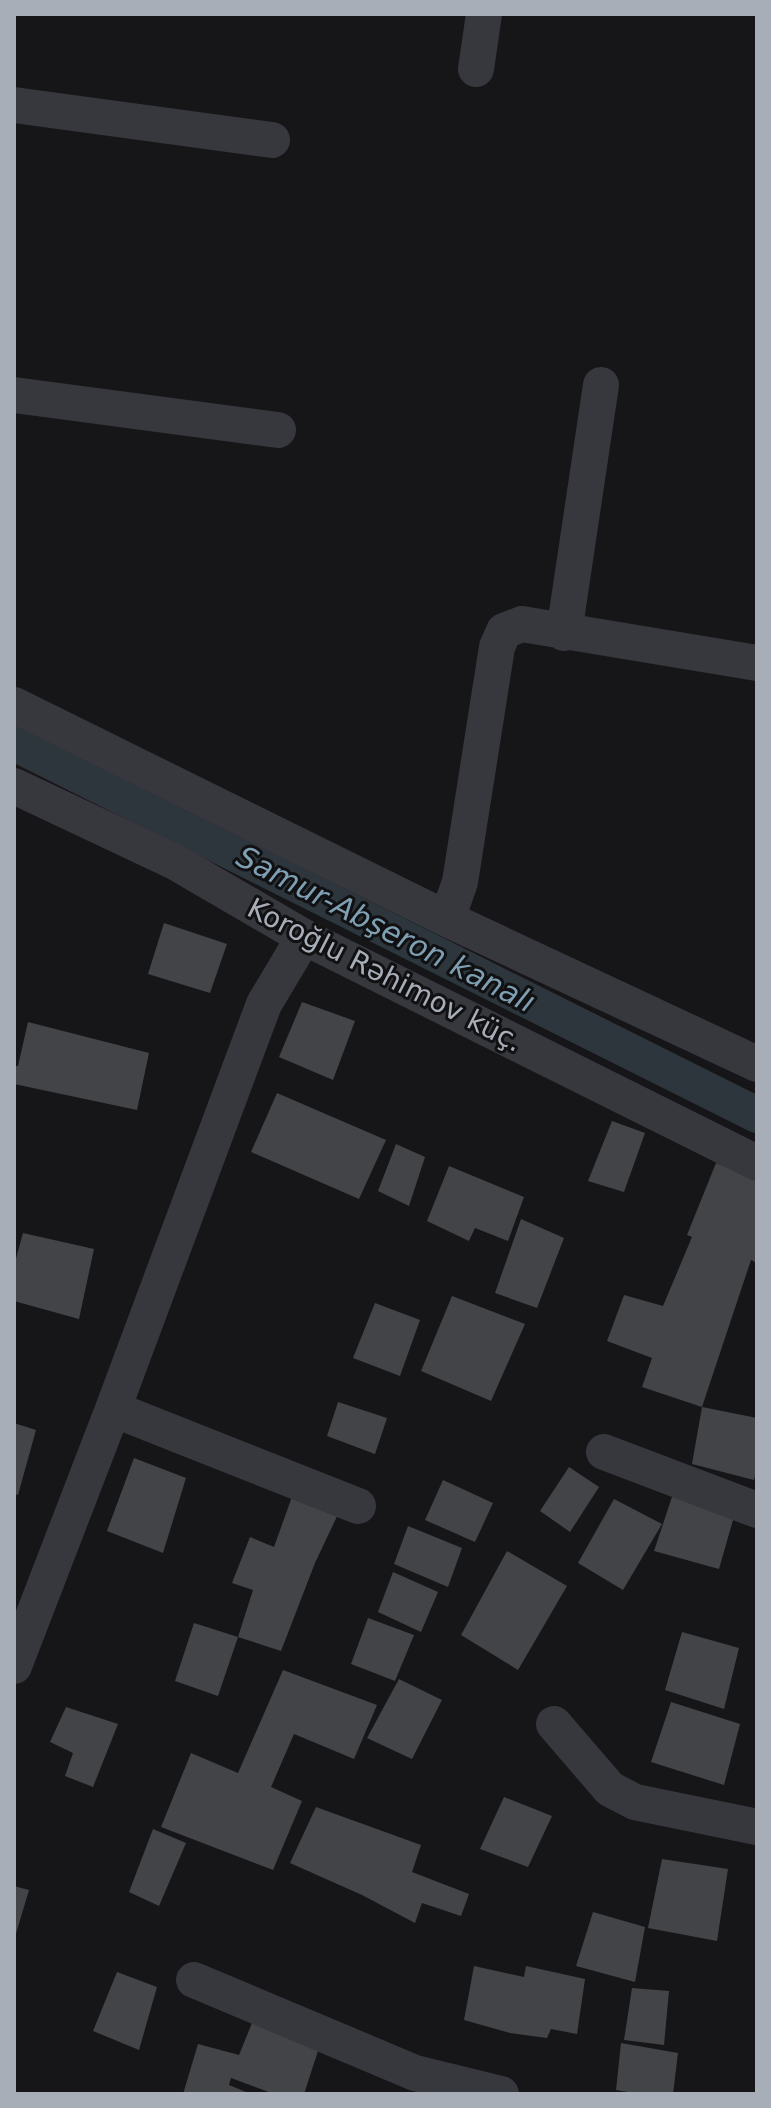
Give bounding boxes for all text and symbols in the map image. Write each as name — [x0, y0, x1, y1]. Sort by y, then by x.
water label: Samur-Abşeron kanalı — [231, 839, 541, 1019]
street label: Koroğlu Rəhimov küç. — [242, 891, 528, 1059]

